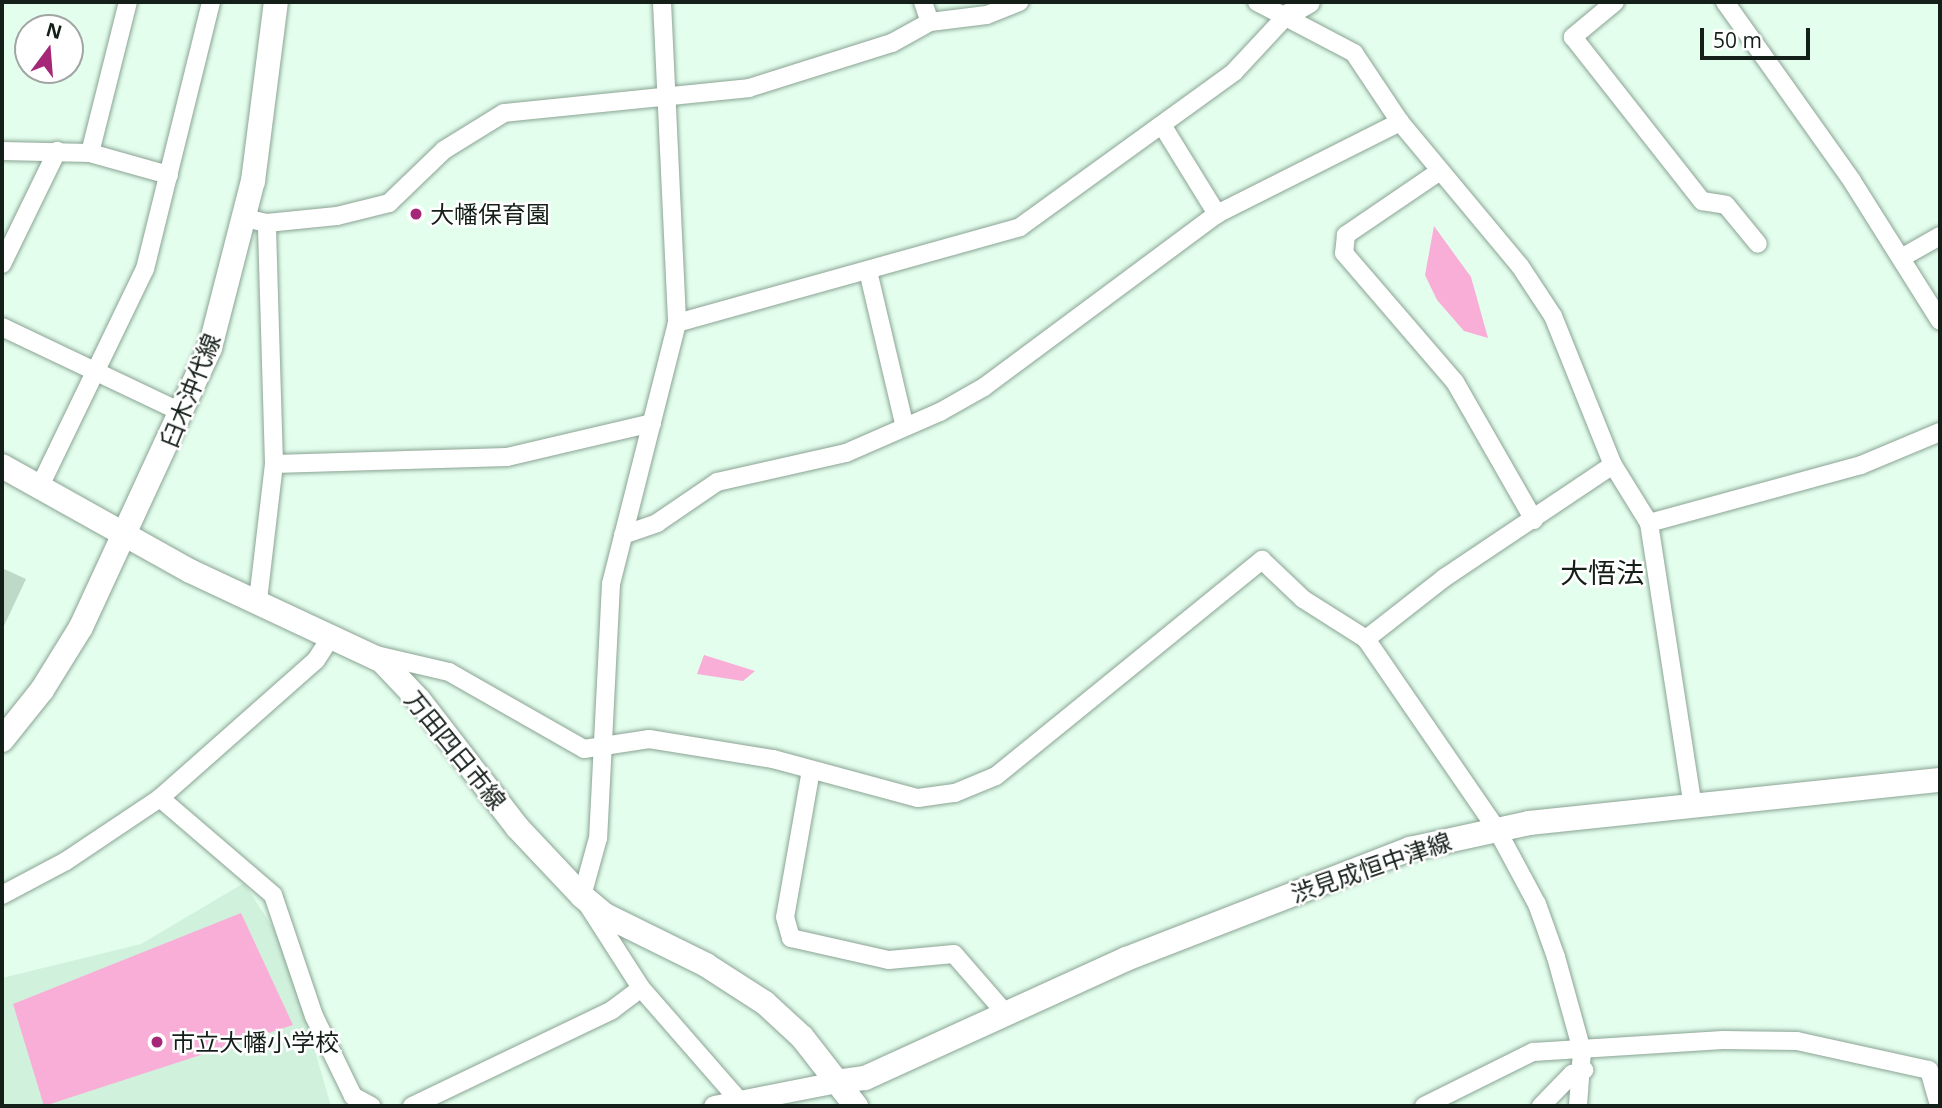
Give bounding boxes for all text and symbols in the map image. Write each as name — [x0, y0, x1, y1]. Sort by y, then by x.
north arrow — [14, 14, 84, 84]
scale bar — [1704, 14, 1814, 58]
text: N — [43, 16, 65, 45]
text: 50 m — [1713, 26, 1762, 54]
place label: 大幡保育園 — [430, 200, 550, 228]
marker: 大幡保育園 — [408, 206, 424, 222]
street label: 臼木沖代線 — [154, 329, 226, 451]
district label: 大悟法 — [1560, 555, 1644, 589]
street label: 万田四日市線 — [399, 685, 513, 815]
street label: 渋見成恒中津線 — [1287, 826, 1455, 908]
place label: 市立大幡小学校 — [171, 1028, 339, 1056]
marker: 市立大幡小学校 — [149, 1034, 165, 1050]

